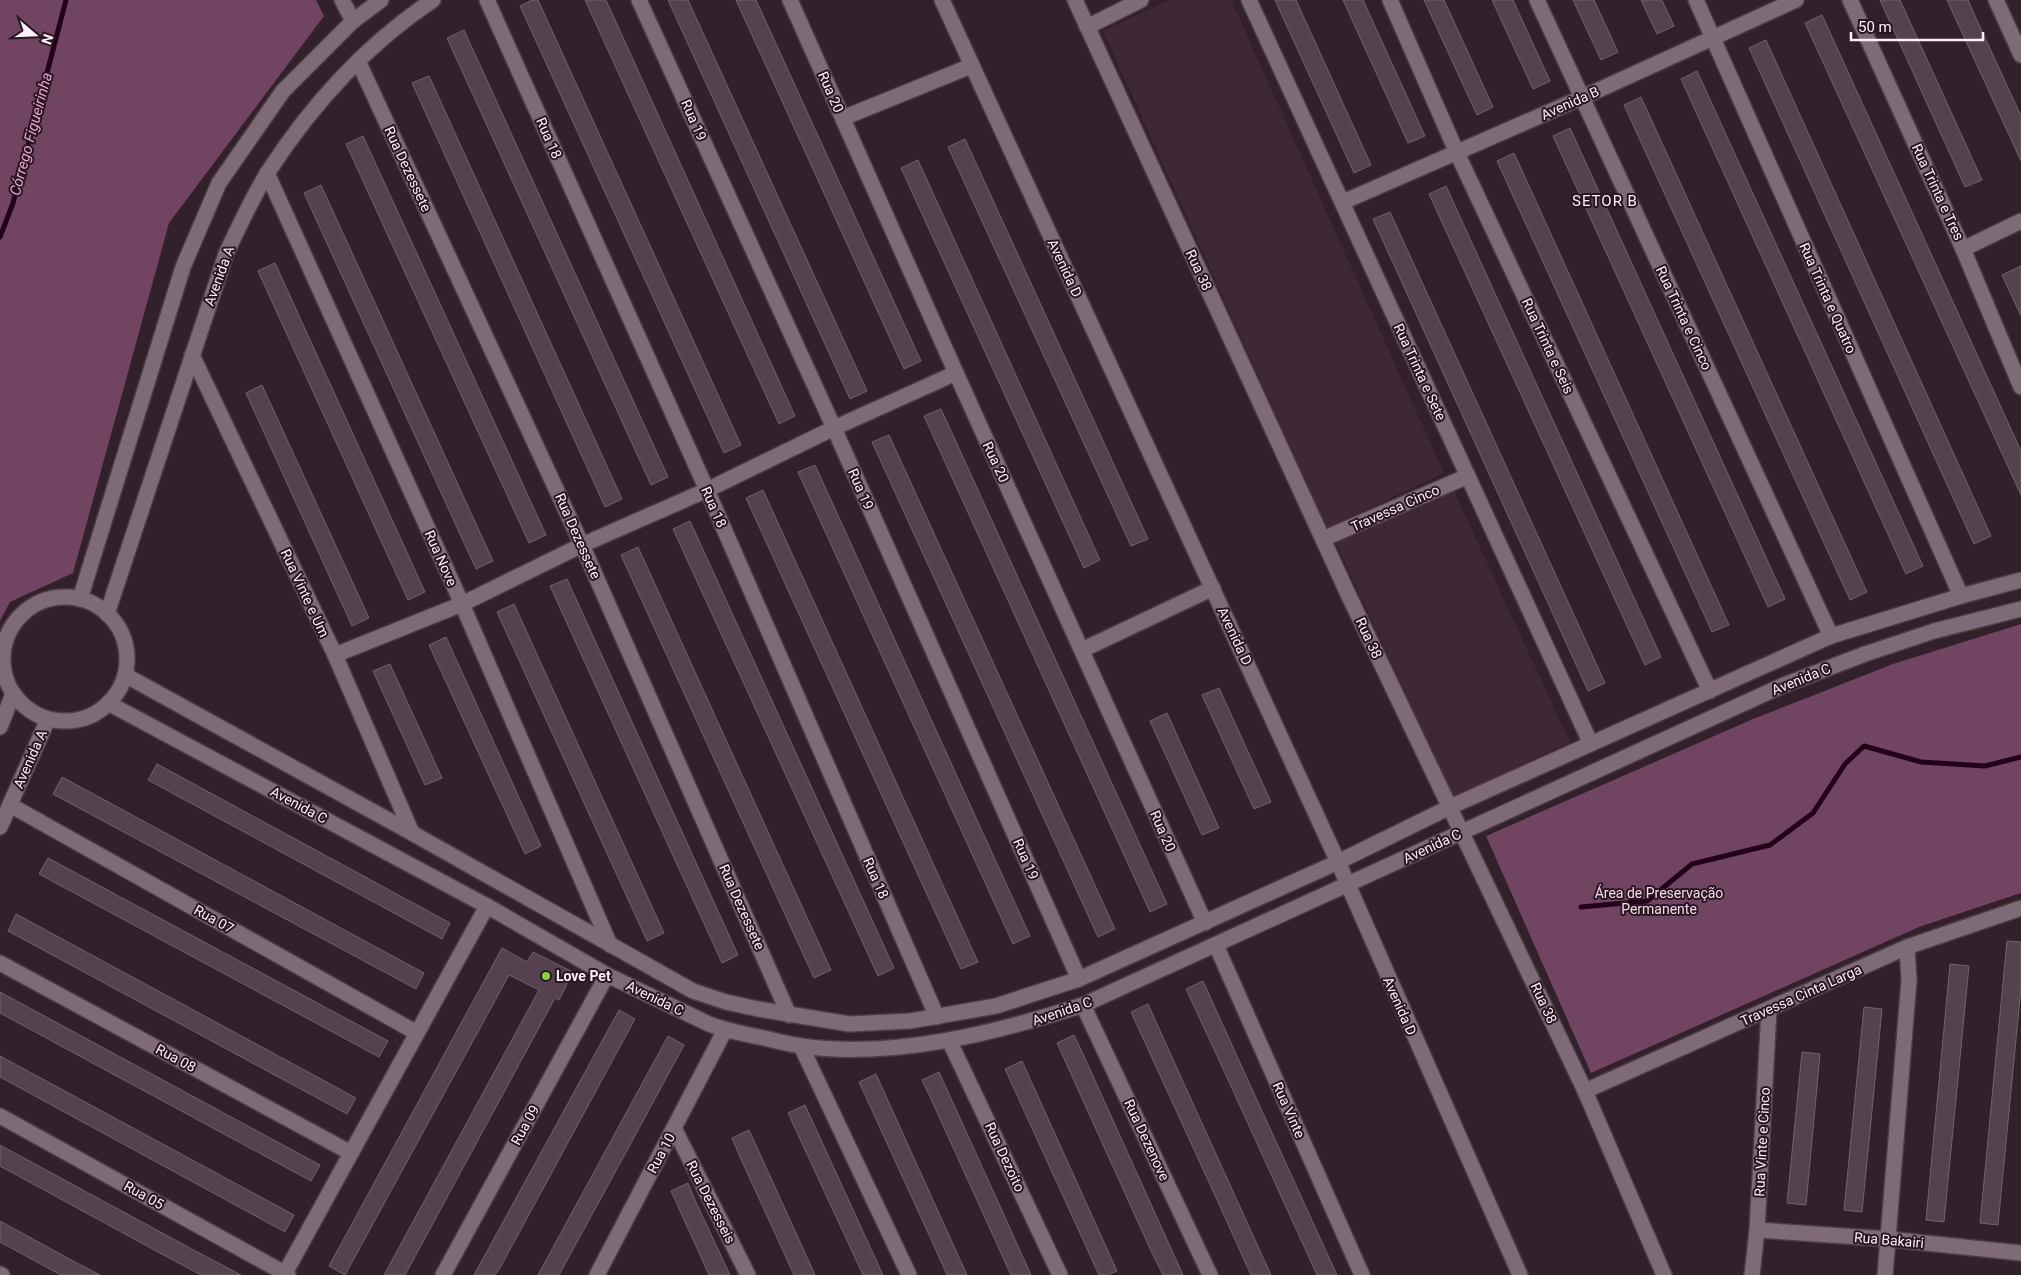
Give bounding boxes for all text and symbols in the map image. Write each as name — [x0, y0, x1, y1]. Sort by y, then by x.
north arrow — [10, 10, 60, 60]
scale bar — [1851, 10, 1984, 42]
text: 50 m — [1858, 18, 1892, 36]
text: N — [38, 32, 56, 47]
street label: Rua 20 — [815, 69, 847, 115]
water label: Córrego Figueirinha — [6, 70, 56, 198]
street label: Avenida B — [1539, 83, 1601, 123]
street label: Rua 19 — [678, 97, 710, 143]
street label: Rua 18 — [533, 115, 565, 161]
street label: Rua Dezessete — [381, 124, 435, 214]
street label: Rua Trinta e Tres — [1909, 141, 1967, 243]
district label: SETOR B — [1572, 192, 1638, 210]
street label: Avenida D — [1045, 236, 1085, 300]
street label: Rua Trinta e Quatro — [1796, 240, 1860, 356]
street label: Avenida A — [201, 244, 237, 308]
street label: Rua 38 — [1183, 247, 1215, 293]
street label: Rua Trinta e Cinco — [1653, 263, 1715, 373]
street label: Rua Trinta e Seis — [1519, 296, 1577, 396]
street label: Rua Trinta e Sete — [1391, 321, 1449, 423]
street label: Rua 20 — [980, 439, 1012, 485]
street label: Rua 19 — [845, 466, 877, 512]
street label: Travessa Cinco — [1348, 481, 1442, 535]
street label: Rua 18 — [698, 484, 730, 530]
street label: Rua Dezessete — [552, 491, 604, 581]
street label: Rua Nove — [422, 528, 460, 588]
street label: Rua Vinte e Um — [278, 546, 332, 640]
street label: Avenida D — [1215, 604, 1255, 668]
street label: Rua 38 — [1353, 615, 1385, 661]
street label: Avenida C — [1769, 660, 1833, 698]
street label: Avenida A — [10, 727, 50, 791]
street label: Avenida C — [268, 783, 330, 827]
street label: Rua 20 — [1147, 808, 1179, 854]
street label: Avenida C — [1400, 826, 1464, 866]
street label: Rua 19 — [1010, 836, 1042, 882]
street label: Rua 18 — [860, 855, 892, 901]
street label: Rua Dezessete — [716, 862, 768, 952]
park label: Área de Preservação Permanente — [1595, 884, 1723, 917]
street label: Rua 07 — [191, 902, 237, 937]
street label: Travessa Cinta Larga — [1738, 961, 1864, 1029]
place label: Love Pet — [556, 968, 611, 984]
marker: Love Pet — [540, 970, 552, 982]
street label: Avenida D — [1380, 974, 1420, 1038]
street label: Avenida C — [624, 977, 686, 1019]
street label: Rua 38 — [1528, 980, 1560, 1026]
street label: Avenida C — [1030, 993, 1094, 1029]
street label: Rua 08 — [153, 1041, 199, 1075]
street label: Rua Vinte — [1270, 1080, 1308, 1140]
street label: Rua Vinte e Cinco — [1751, 1087, 1773, 1197]
street label: Rua Dezenove — [1121, 1097, 1173, 1183]
street label: Rua 09 — [508, 1102, 542, 1148]
street label: Rua Dezoito — [982, 1120, 1028, 1194]
street label: Rua 10 — [644, 1130, 678, 1176]
street label: Rua Dezesseis — [683, 1158, 739, 1246]
street label: Rua 05 — [121, 1178, 167, 1213]
street label: Rua Bakairi — [1853, 1229, 1925, 1251]

